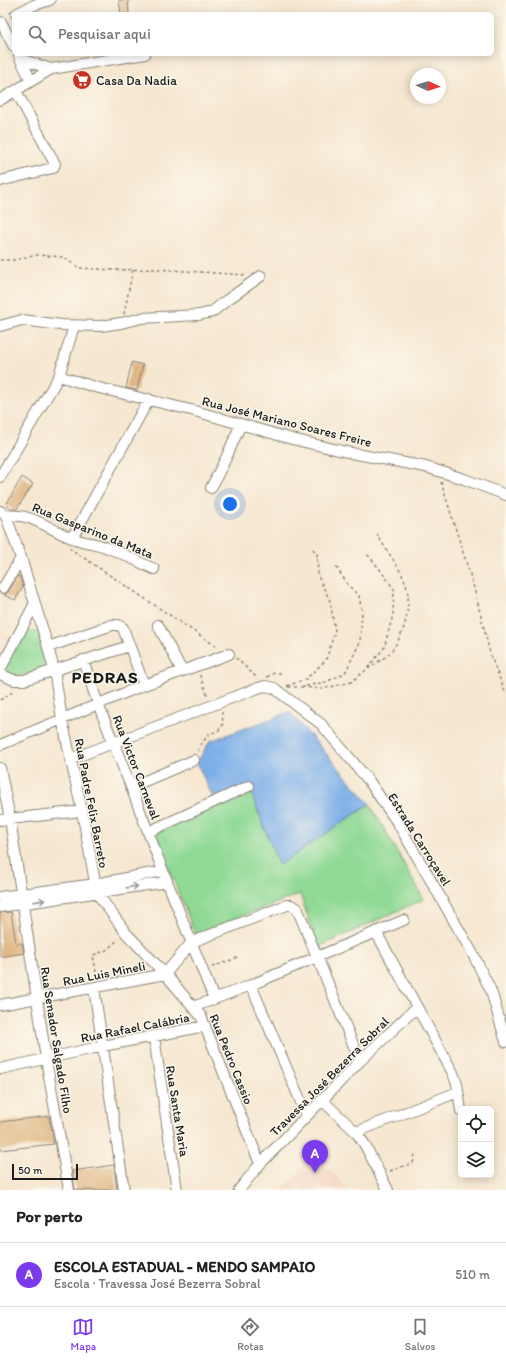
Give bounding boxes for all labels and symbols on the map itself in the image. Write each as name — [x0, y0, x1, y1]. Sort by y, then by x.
north arrow — [410, 68, 446, 104]
supermarket icon: Casa Da Nadia — [71, 69, 93, 91]
place label: Casa Da Nadia — [96, 73, 177, 88]
street label: Rua José Mariano Soares Freire — [201, 393, 373, 450]
your location — [220, 494, 240, 514]
street label: Rua Gasparino da Mata — [30, 499, 156, 562]
district label: PEDRAS — [71, 667, 139, 687]
street label: Rua Victor Carneval — [110, 713, 163, 822]
street label: Rua Padre Felix Barreto — [72, 737, 112, 870]
street label: Estrada Carroçavel — [385, 790, 454, 889]
one-way arrow — [125, 883, 138, 891]
one-way arrow — [32, 897, 45, 905]
street label: Rua Luis Mineli — [61, 958, 147, 989]
street label: Rua Senador Salgado Filho — [37, 966, 76, 1115]
street label: Rua Rafael Calábria — [80, 1009, 191, 1045]
street label: Rua Pedro Cassio — [207, 1012, 257, 1107]
street label: Travessa José Bezerra Sobral — [267, 1013, 392, 1139]
street label: Rua Santa Maria — [163, 1064, 192, 1158]
pin: A — [302, 1140, 328, 1173]
scale bar — [12, 1162, 78, 1181]

